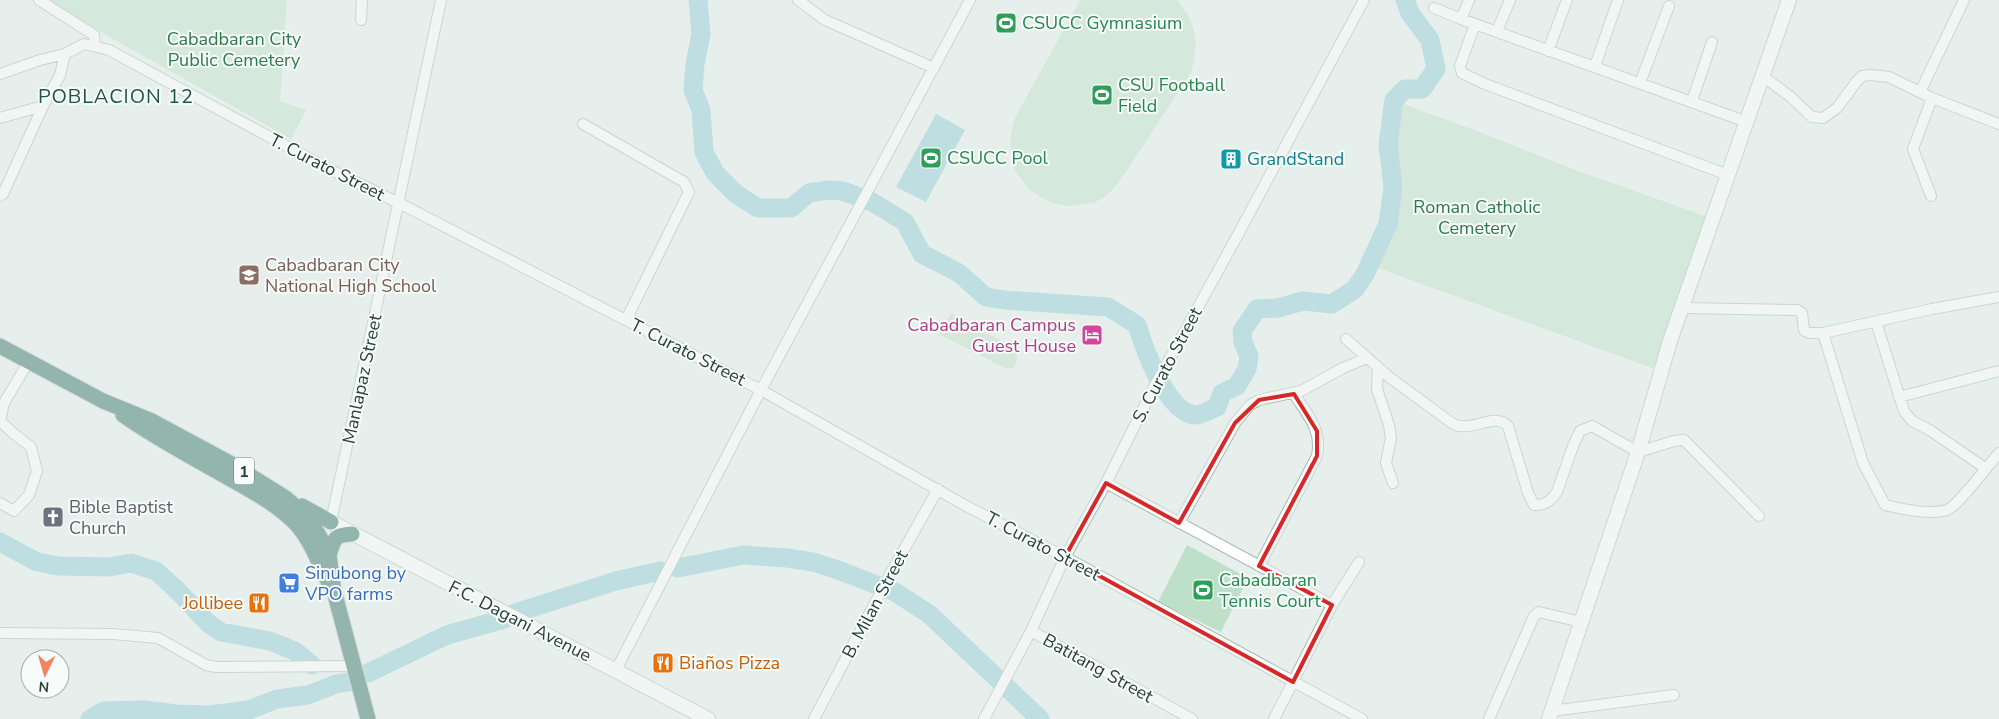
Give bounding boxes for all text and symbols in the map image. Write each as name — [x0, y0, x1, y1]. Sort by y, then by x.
sports icon: CSUCC Gymnasium — [994, 11, 1018, 35]
place label: CSUCC Gymnasium — [1022, 11, 1182, 35]
park label: Cabadbaran City Public Cemetery — [167, 27, 302, 72]
place label: CSU Football Field — [1118, 73, 1226, 118]
district label: POBLACION 12 — [38, 83, 194, 110]
sports icon: CSU Football Field — [1090, 83, 1114, 107]
street label: T. Curato Street — [265, 128, 389, 207]
sports icon: CSUCC Pool — [919, 146, 943, 170]
place label: CSUCC Pool — [947, 146, 1049, 170]
building icon: GrandStand — [1219, 147, 1243, 171]
place label: GrandStand — [1247, 147, 1344, 171]
park label: Roman Catholic Cemetery — [1413, 195, 1541, 240]
place label: Cabadbaran City National High School — [265, 253, 437, 298]
school or university icon: Cabadbaran City National High School — [237, 263, 261, 287]
street label: S. Curato Street — [1126, 302, 1208, 427]
street label: Manlapaz Street — [337, 311, 388, 446]
street label: T. Curato Street — [626, 313, 750, 392]
place label: Cabadbaran Campus Guest House — [907, 313, 1076, 358]
hotel icon: Cabadbaran Campus Guest House — [1080, 323, 1104, 347]
road number: 1 — [234, 458, 254, 484]
place label: Bible Baptist Church — [69, 495, 173, 540]
church icon: Bible Baptist Church — [41, 505, 65, 529]
street label: T. Curato Street — [982, 506, 1105, 587]
street label: B. Milan Street — [836, 545, 914, 662]
place label: Sinubong by VPO farms — [304, 561, 407, 606]
place label: Cabadbaran Tennis Court — [1219, 568, 1321, 613]
supermarket icon: Sinubong by VPO farms — [277, 571, 301, 595]
street label: F.C. Dagani Avenue — [445, 575, 595, 667]
sports icon: Cabadbaran Tennis Court — [1191, 578, 1215, 602]
place label: Jollibee — [182, 591, 243, 615]
restaurant icon: Jollibee — [247, 591, 271, 615]
street label: Batitang Street — [1039, 628, 1158, 709]
north arrow — [20, 649, 70, 699]
restaurant icon: Biaños Pizza — [651, 651, 675, 675]
place label: Biaños Pizza — [679, 651, 780, 675]
text: N — [38, 677, 50, 696]

